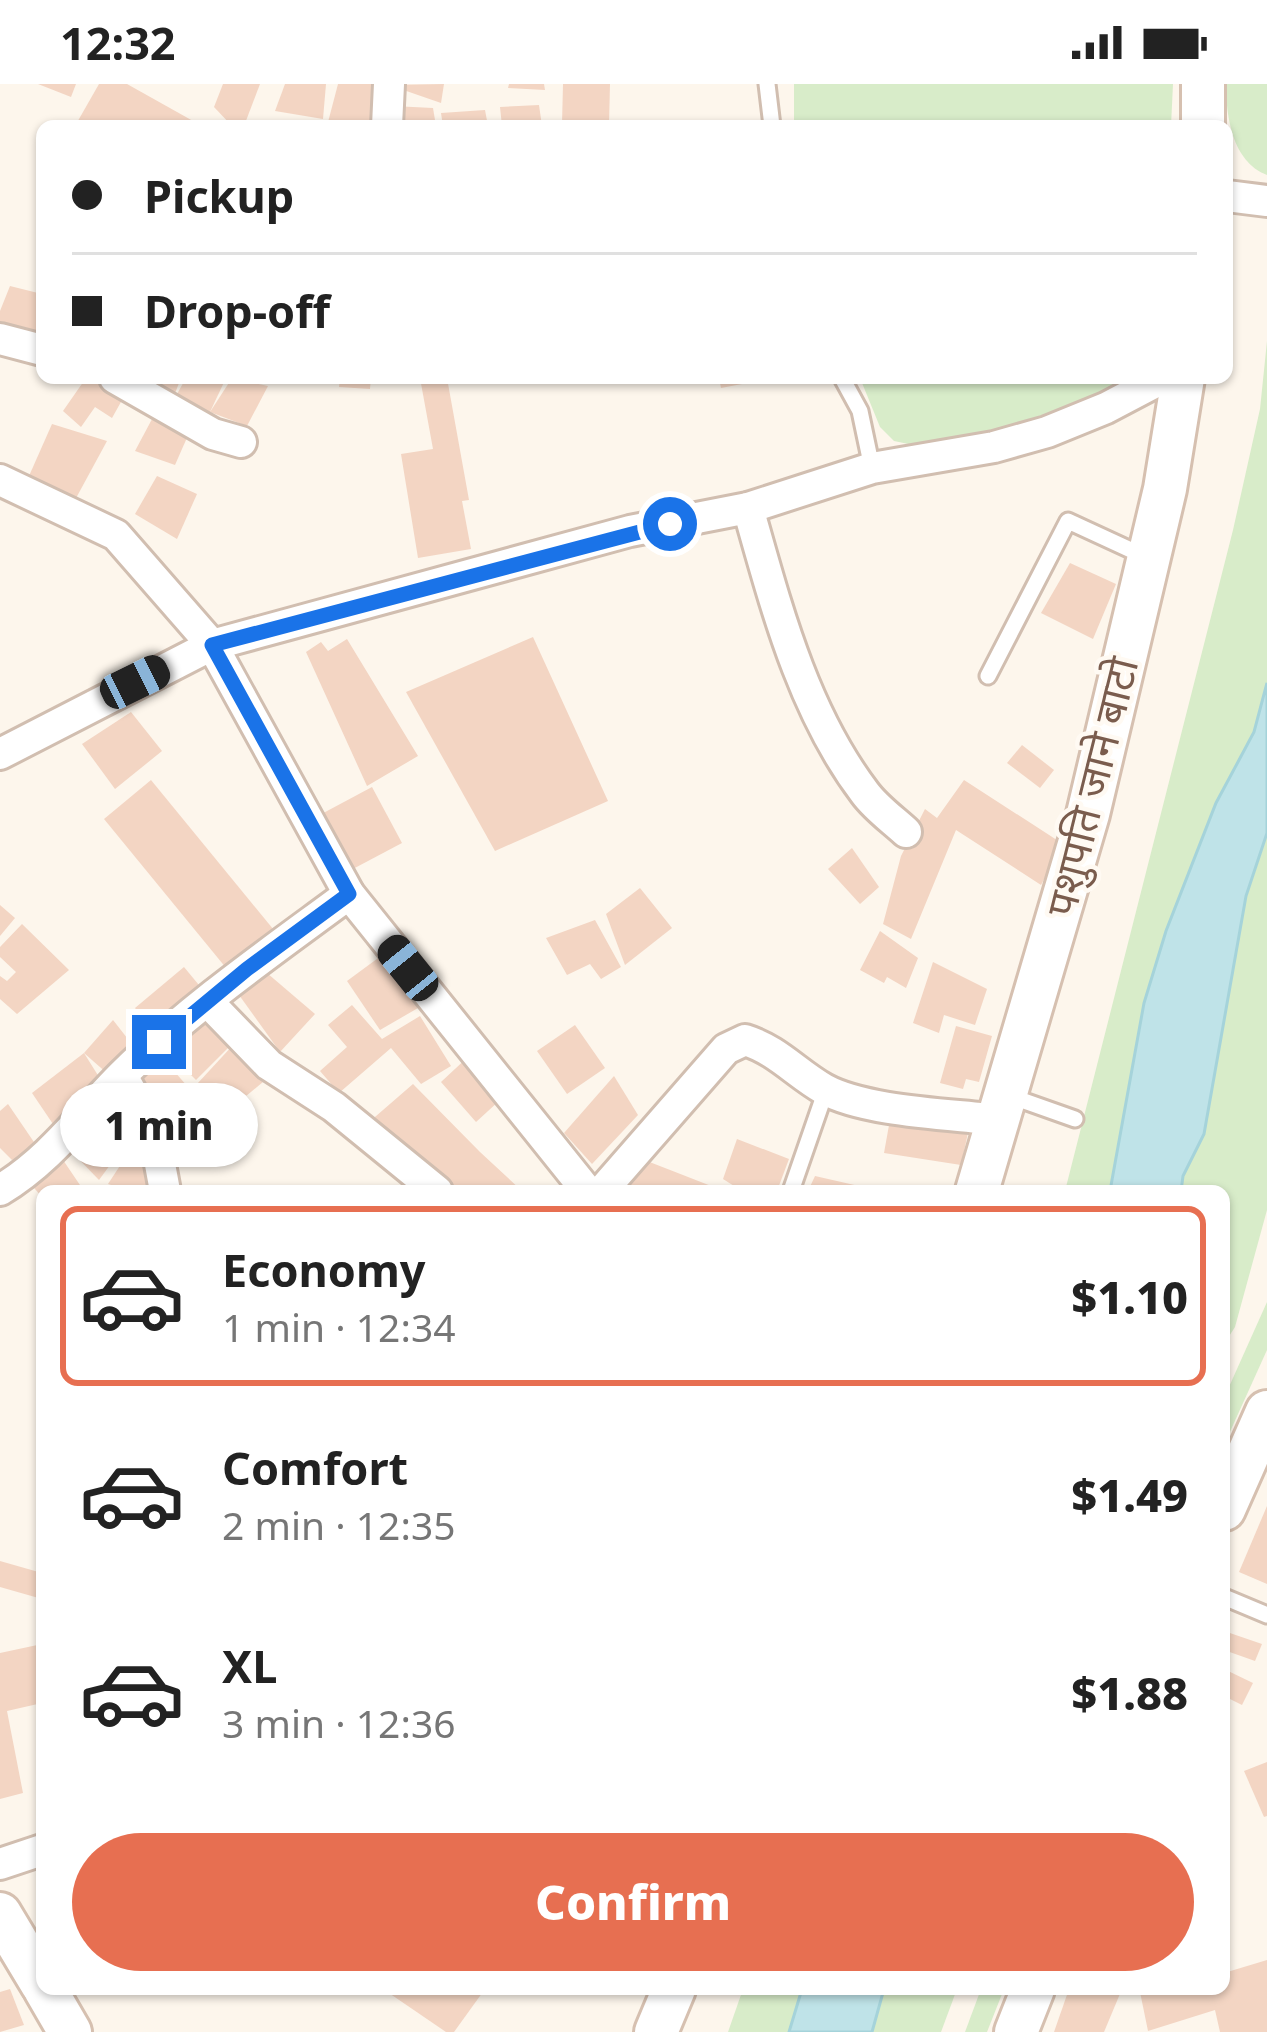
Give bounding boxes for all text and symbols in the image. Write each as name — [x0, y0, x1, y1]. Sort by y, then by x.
text: 12:32 — [60, 12, 176, 73]
text: Pickup — [144, 165, 294, 226]
text: Drop-off — [144, 280, 330, 341]
route start — [643, 497, 697, 551]
car — [95, 650, 175, 714]
street label: पशुपति जाने बाटो — [1031, 650, 1151, 922]
car — [371, 929, 445, 1007]
route end — [132, 1015, 186, 1069]
callout: 1 min — [60, 1084, 258, 1168]
text: 1 min — [105, 1098, 213, 1151]
text: Economy — [222, 1239, 426, 1300]
icon: car — [78, 1242, 186, 1350]
text: $1.10 — [1071, 1266, 1188, 1327]
text: 1 min · 12:34 — [222, 1300, 456, 1353]
text: Comfort — [222, 1437, 408, 1498]
icon: car — [78, 1440, 186, 1548]
text: $1.49 — [1071, 1464, 1188, 1525]
text: 2 min · 12:35 — [222, 1498, 456, 1551]
text: XL — [222, 1635, 277, 1696]
icon: car — [78, 1638, 186, 1746]
text: $1.88 — [1071, 1662, 1188, 1723]
text: 3 min · 12:36 — [222, 1696, 456, 1749]
button: Confirm — [72, 1833, 1194, 1971]

